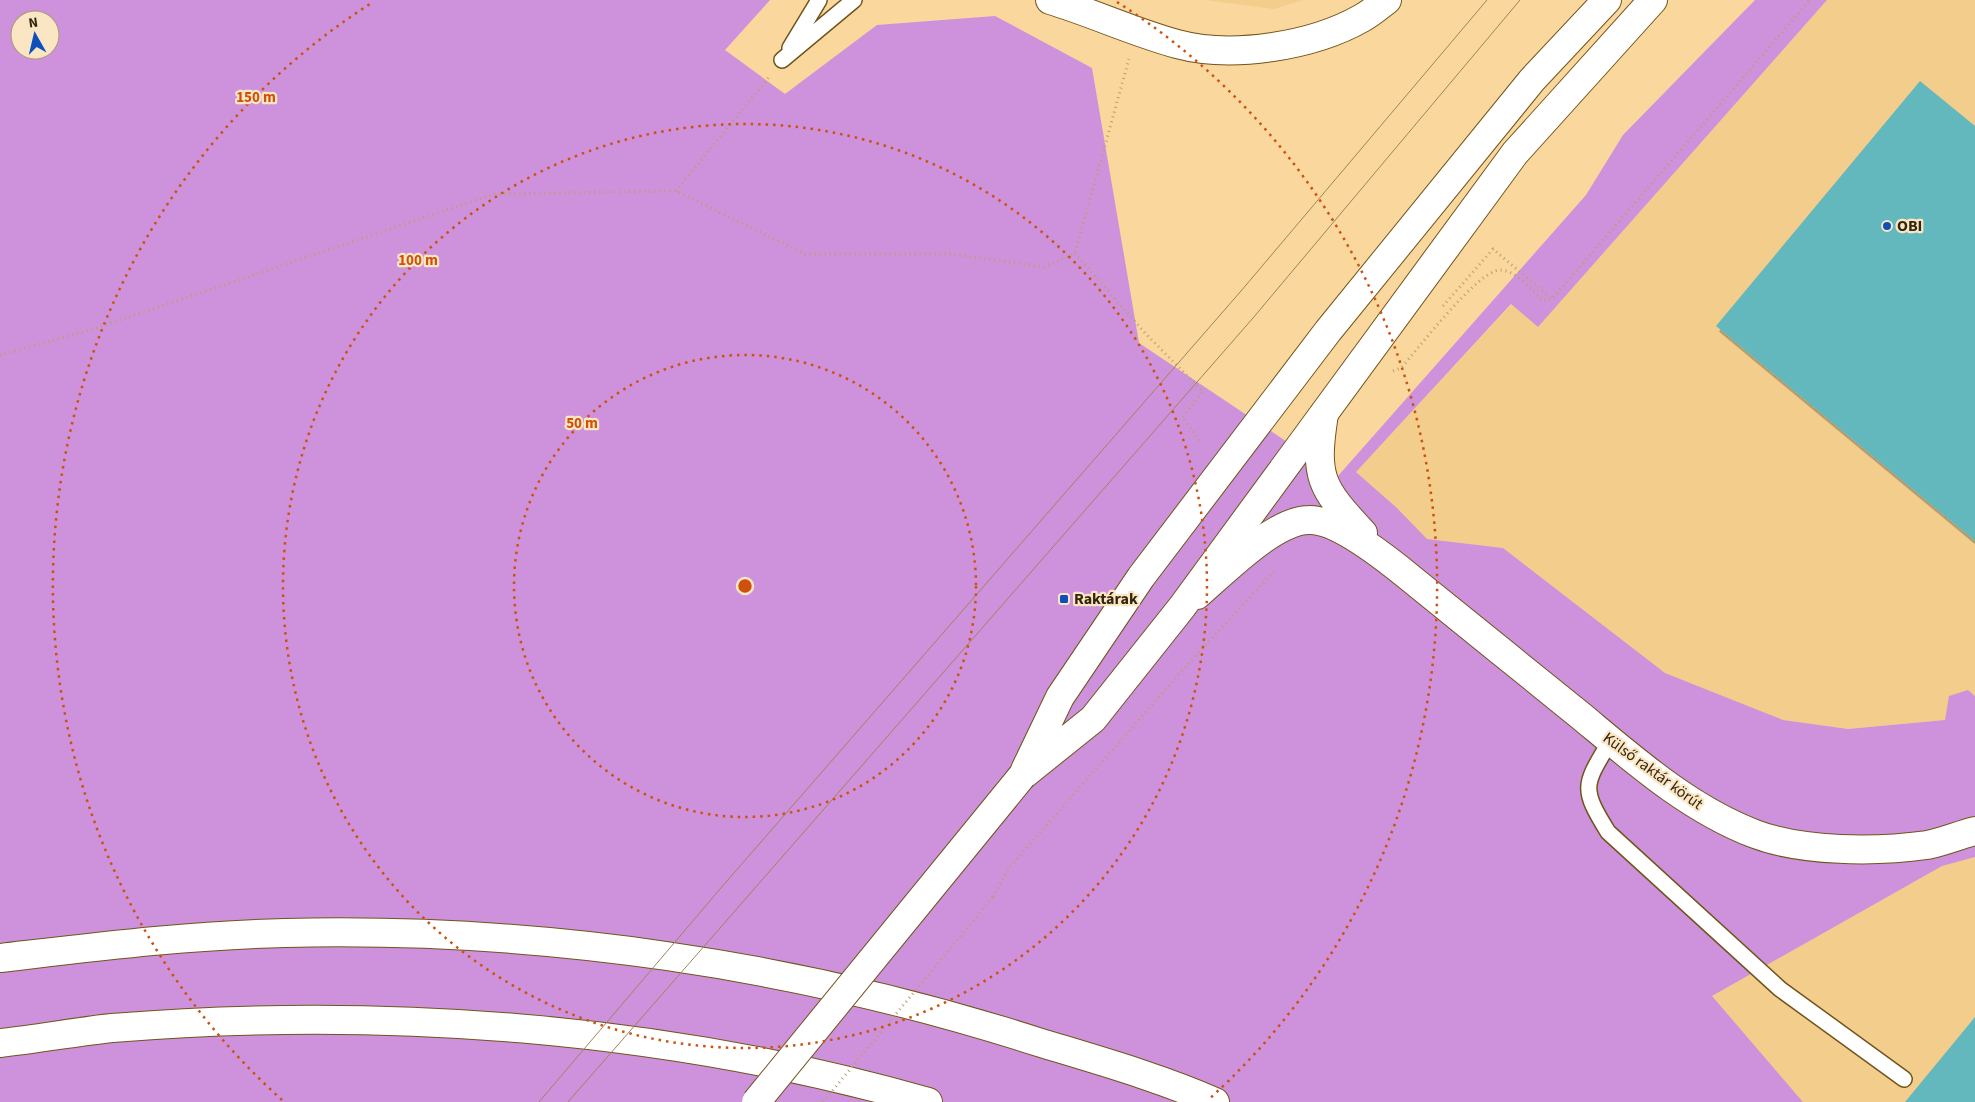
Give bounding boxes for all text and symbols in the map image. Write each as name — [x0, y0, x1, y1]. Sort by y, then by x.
north arrow — [10, 10, 60, 60]
text: N — [27, 13, 39, 34]
text: 150 m — [236, 87, 276, 108]
place label: OBI — [1897, 215, 1922, 237]
marker: OBI — [1881, 220, 1893, 232]
text: 100 m — [398, 250, 438, 271]
text: 50 m — [566, 413, 598, 434]
centre of rings — [736, 577, 754, 595]
place label: Raktárak — [1074, 588, 1138, 610]
marker: Raktárak — [1058, 593, 1070, 605]
street label: Külső raktár körút — [1598, 727, 1708, 815]

